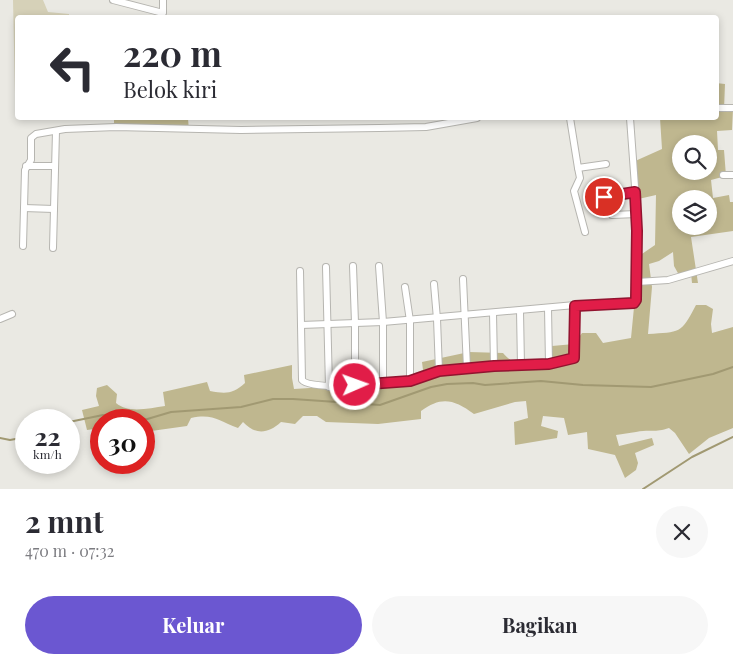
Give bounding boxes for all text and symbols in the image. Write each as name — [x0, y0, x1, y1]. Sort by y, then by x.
text: 220 m — [123, 29, 222, 76]
icon: left — [40, 35, 105, 100]
text: Belok kiri — [123, 74, 217, 104]
map controls — [672, 135, 717, 235]
button: search — [672, 135, 717, 180]
pin — [583, 176, 625, 218]
icon: arrive — [590, 183, 618, 211]
button: layers — [672, 190, 717, 235]
position arrow — [328, 358, 380, 410]
speed limit sign: 30 — [90, 409, 155, 474]
text: 22 — [34, 419, 61, 452]
text: km/h — [33, 446, 62, 462]
text: 2 mnt — [25, 501, 104, 541]
button: close — [656, 506, 708, 558]
text: 470 m · 07:32 — [25, 540, 114, 561]
button: Keluar — [25, 596, 362, 654]
button: Bagikan — [372, 596, 708, 654]

